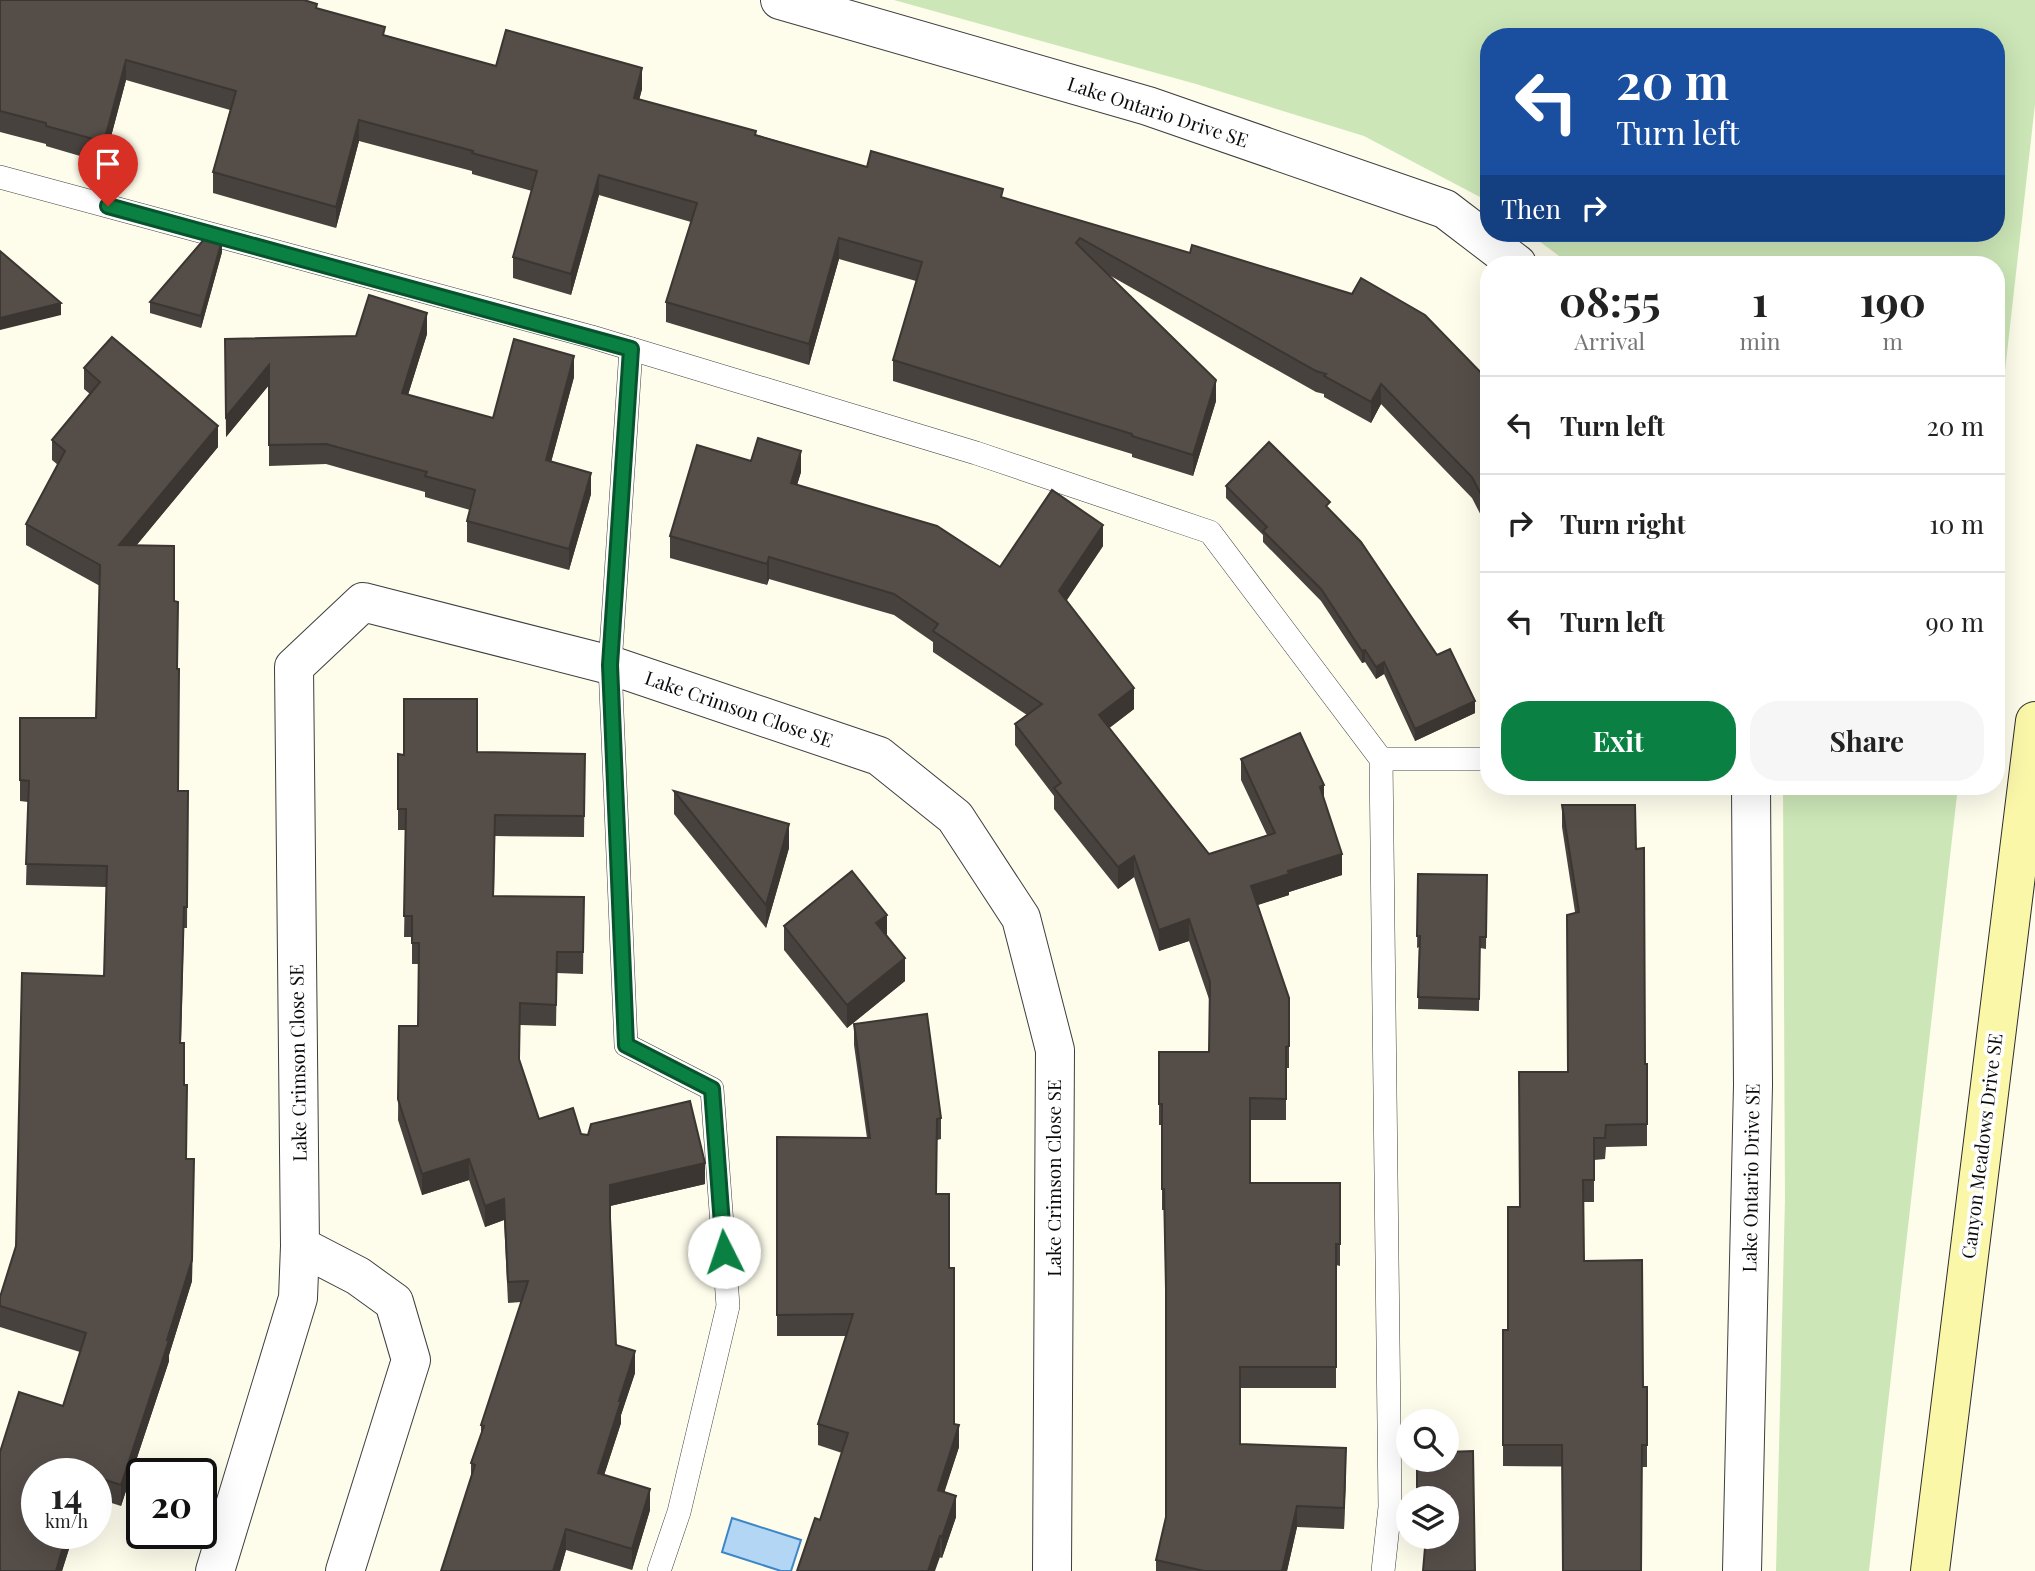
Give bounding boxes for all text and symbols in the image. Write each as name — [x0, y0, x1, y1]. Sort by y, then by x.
text: 20 m — [1616, 47, 1729, 112]
icon: left — [1501, 56, 1592, 147]
street label: Lake Ontario Drive SE — [1065, 70, 1252, 153]
text: Turn left — [1616, 110, 1740, 153]
pin — [78, 134, 138, 206]
icon: arrive — [89, 145, 127, 183]
icon: right — [1575, 189, 1613, 227]
text: Then — [1501, 191, 1561, 226]
text: 08:55 — [1559, 272, 1660, 328]
text: 1 — [1752, 272, 1768, 328]
text: 190 — [1859, 272, 1926, 328]
text: Arrival — [1574, 325, 1645, 356]
text: min — [1740, 325, 1780, 356]
text: m — [1882, 325, 1903, 356]
icon: left — [1501, 406, 1539, 444]
text: Turn left — [1560, 408, 1665, 443]
text: 20 m — [1926, 408, 1984, 443]
icon: right — [1501, 504, 1539, 542]
text: Turn right — [1560, 506, 1686, 541]
text: 10 m — [1929, 506, 1984, 541]
icon: left — [1501, 602, 1539, 640]
text: Turn left — [1560, 604, 1665, 639]
text: 90 m — [1926, 604, 1984, 639]
street label: Lake Crimson Close SE — [642, 664, 837, 752]
button: Exit — [1501, 701, 1736, 781]
button: Share — [1750, 701, 1984, 781]
street label: Lake Crimson Close SE — [282, 964, 312, 1162]
street label: Canyon Meadows Drive SE — [1954, 1032, 2008, 1260]
street label: Lake Crimson Close SE — [1040, 1079, 1066, 1277]
street label: Lake Ontario Drive SE — [1735, 1083, 1765, 1273]
position arrow — [687, 1215, 761, 1289]
map controls — [1396, 1409, 1459, 1549]
button: search — [1396, 1409, 1459, 1472]
speed limit sign: 20 — [126, 1458, 217, 1549]
text: 14 — [51, 1471, 82, 1518]
button: layers — [1396, 1486, 1459, 1549]
text: km/h — [45, 1509, 88, 1533]

